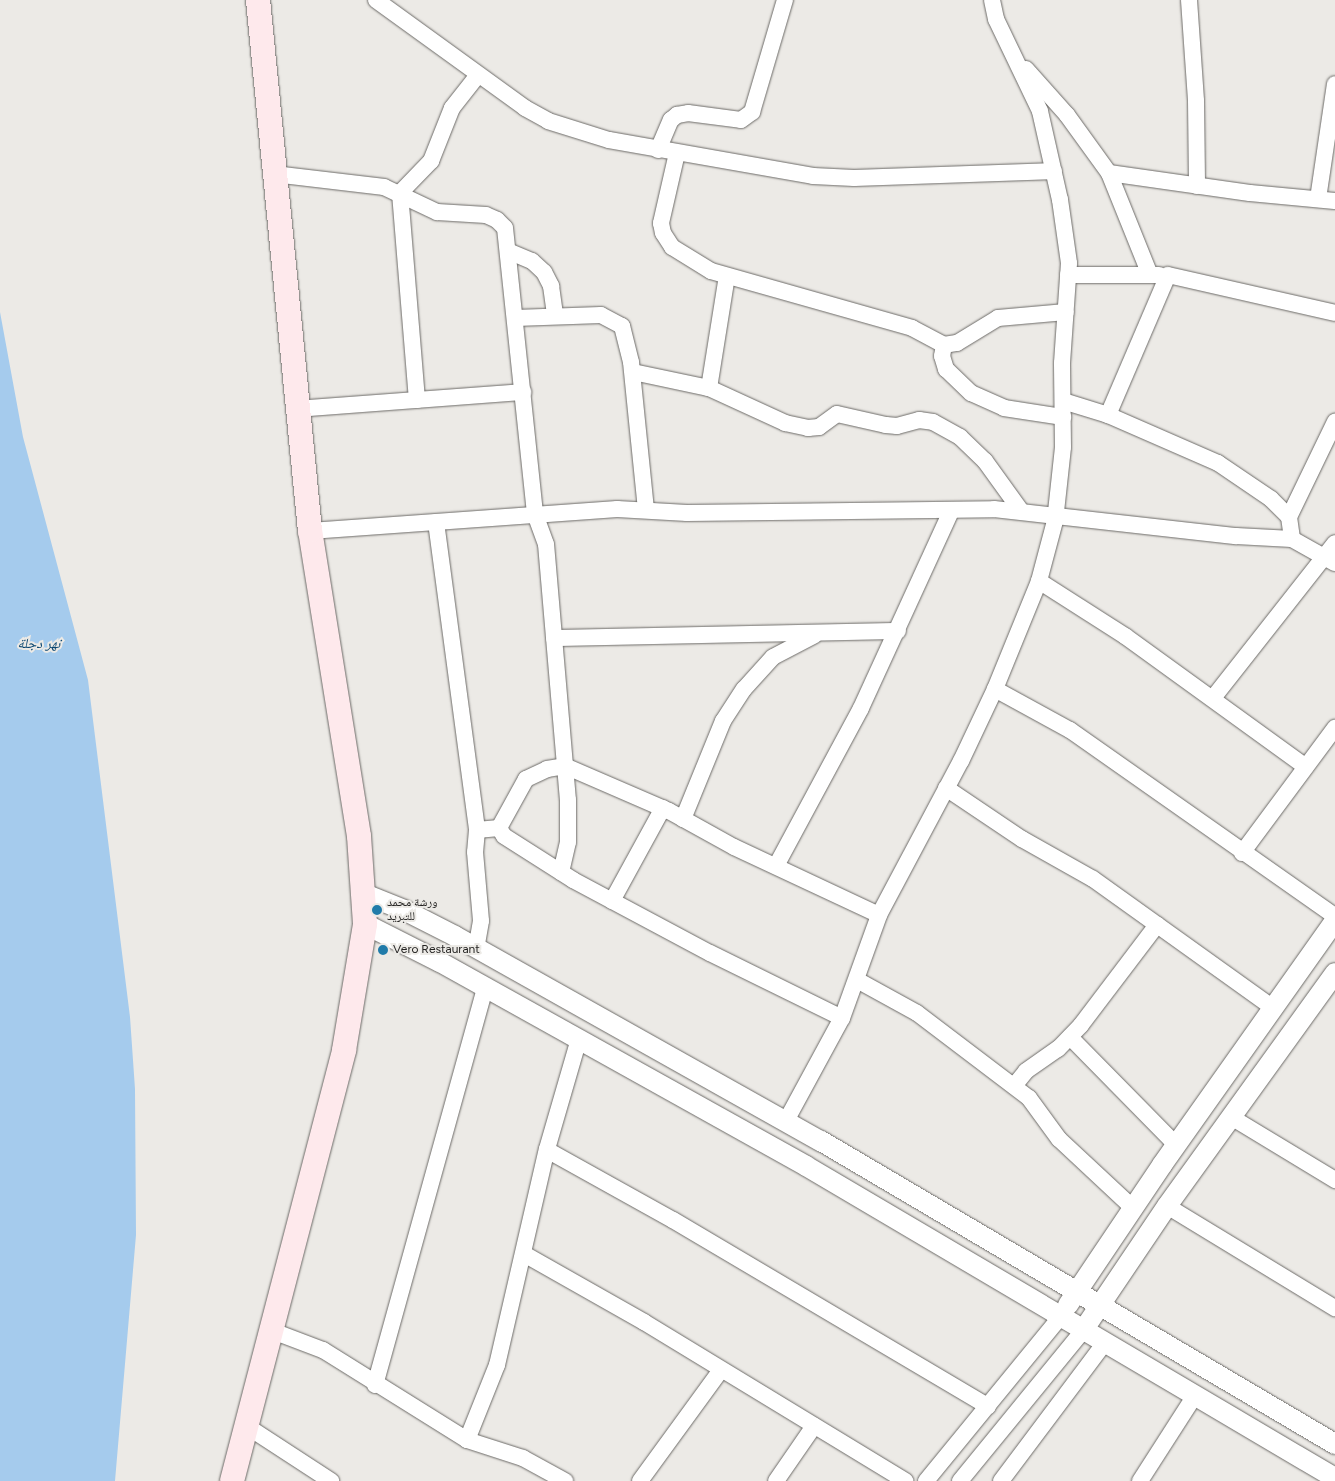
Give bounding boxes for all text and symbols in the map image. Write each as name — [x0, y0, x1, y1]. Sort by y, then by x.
water label: نهر دجلة — [18, 636, 60, 652]
place label: ورشة محمد للتبريد — [387, 896, 438, 924]
marker: ورشة محمد للتبريد — [371, 904, 383, 916]
place label: Vero Restaurant — [393, 943, 480, 957]
marker: Vero Restaurant — [377, 944, 389, 956]

